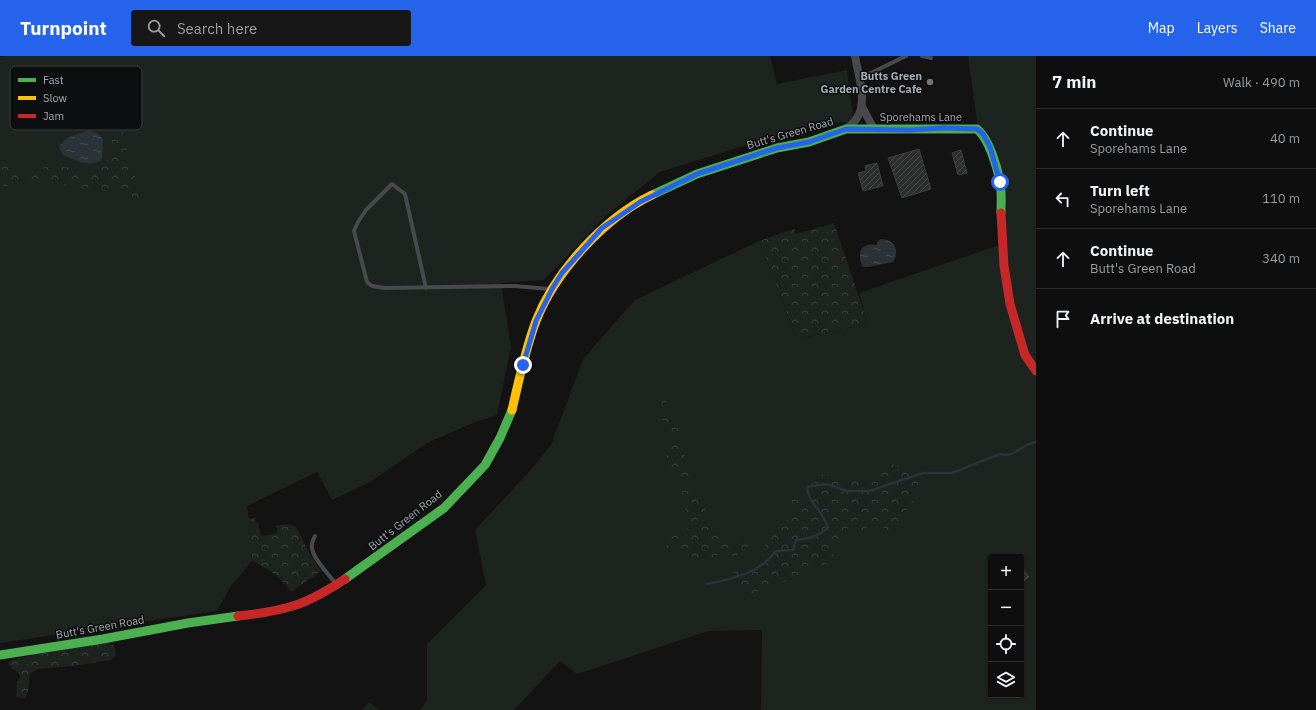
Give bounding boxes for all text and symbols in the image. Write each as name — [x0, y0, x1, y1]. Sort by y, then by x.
search box — [131, 10, 411, 46]
text: Turnpoint — [20, 16, 107, 40]
icon: search — [145, 17, 167, 39]
text: Search here — [177, 19, 257, 38]
text: Map — [1148, 19, 1175, 37]
text: Layers — [1197, 19, 1238, 37]
text: Share — [1260, 19, 1296, 37]
legend — [10, 66, 142, 130]
place label: Butts Green Garden Centre Cafe — [821, 69, 922, 96]
text: 7 min — [1052, 71, 1096, 93]
text: Fast — [43, 73, 64, 87]
text: Walk · 490 m — [1223, 74, 1300, 91]
marker: Butts Green Garden Centre Cafe — [925, 77, 935, 87]
text: Slow — [43, 91, 67, 105]
text: Jam — [43, 109, 64, 123]
street label: Sporehams Lane — [880, 110, 962, 124]
street label: Butt's Green Road — [745, 114, 835, 152]
text: Continue — [1090, 121, 1154, 140]
icon: ahead — [1052, 128, 1074, 150]
text: 40 m — [1270, 130, 1300, 147]
text: Sporehams Lane — [1090, 140, 1187, 157]
route start — [991, 173, 1009, 191]
text: Turn left — [1090, 181, 1150, 200]
icon: left — [1052, 188, 1074, 210]
text: 110 m — [1262, 190, 1300, 207]
text: Sporehams Lane — [1090, 200, 1187, 217]
text: Continue — [1090, 241, 1154, 260]
icon: ahead — [1052, 248, 1074, 270]
text: 340 m — [1262, 250, 1300, 267]
text: Butt's Green Road — [1090, 260, 1196, 277]
icon: arrive — [1052, 308, 1074, 330]
text: Arrive at destination — [1090, 309, 1234, 328]
route end — [514, 356, 532, 374]
street label: Butt's Green Road — [365, 487, 445, 553]
map controls — [988, 554, 1024, 698]
button: + — [988, 554, 1024, 590]
button: − — [988, 590, 1024, 626]
street label: Butt's Green Road — [55, 612, 145, 642]
button: locate — [988, 626, 1024, 662]
button: layers — [988, 662, 1024, 698]

